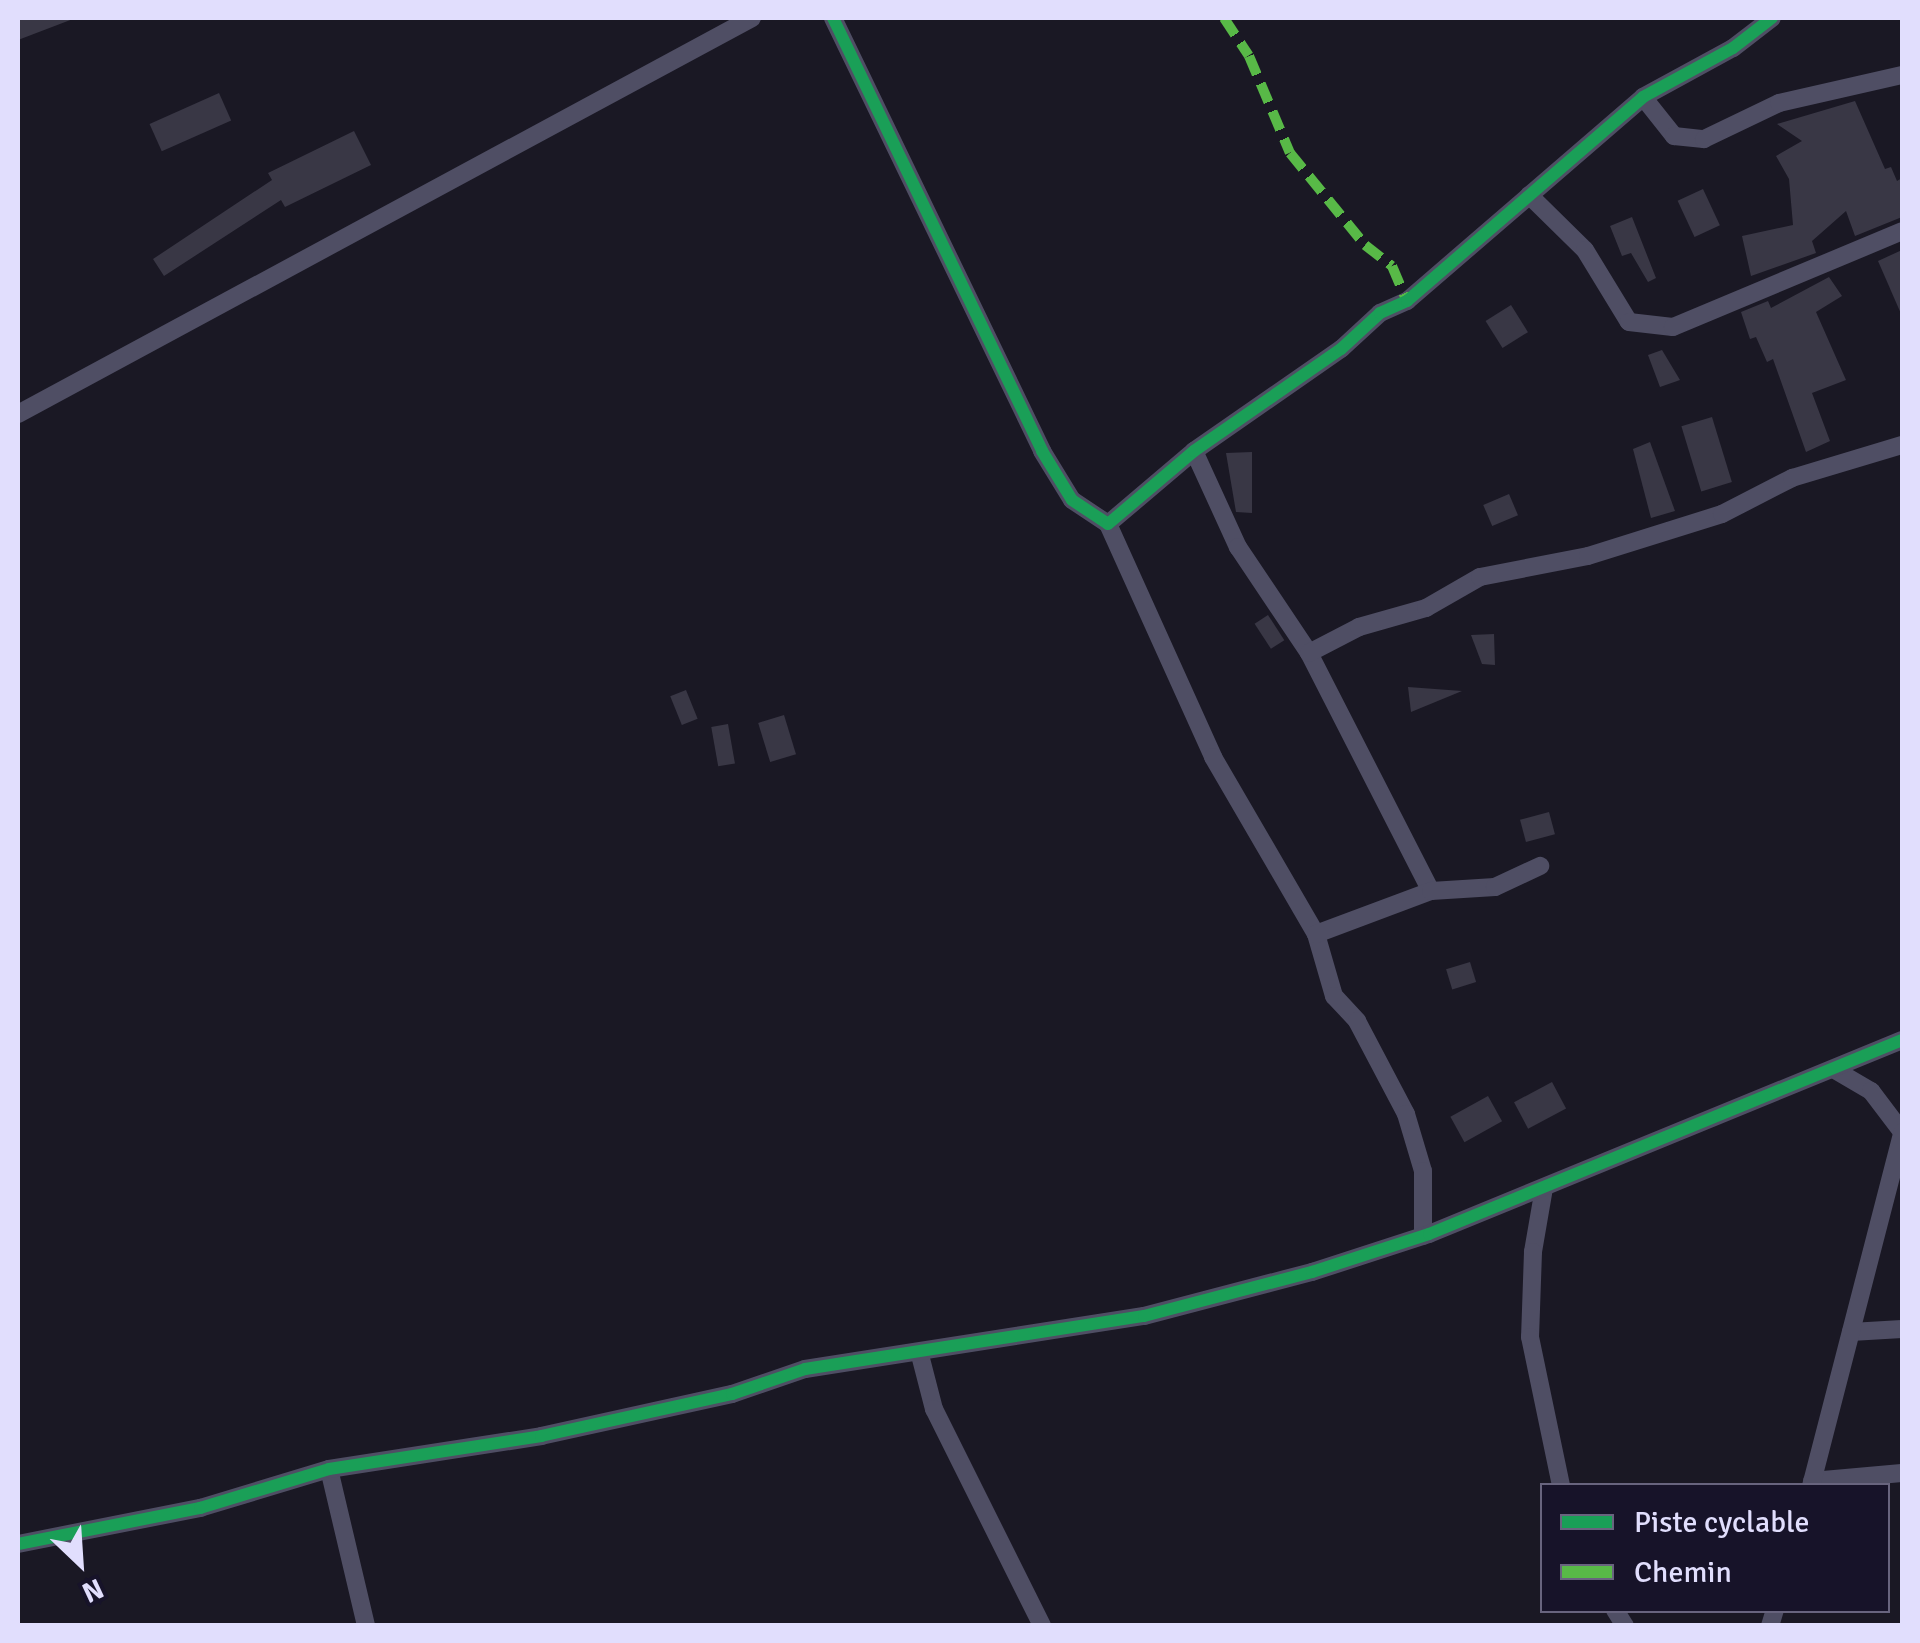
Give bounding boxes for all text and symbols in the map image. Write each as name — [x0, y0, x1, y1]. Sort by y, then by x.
legend — [1540, 1483, 1890, 1613]
text: Piste cyclable — [1634, 1504, 1810, 1541]
north arrow — [30, 1513, 130, 1613]
text: Chemin — [1634, 1554, 1732, 1591]
text: N — [77, 1571, 109, 1610]

